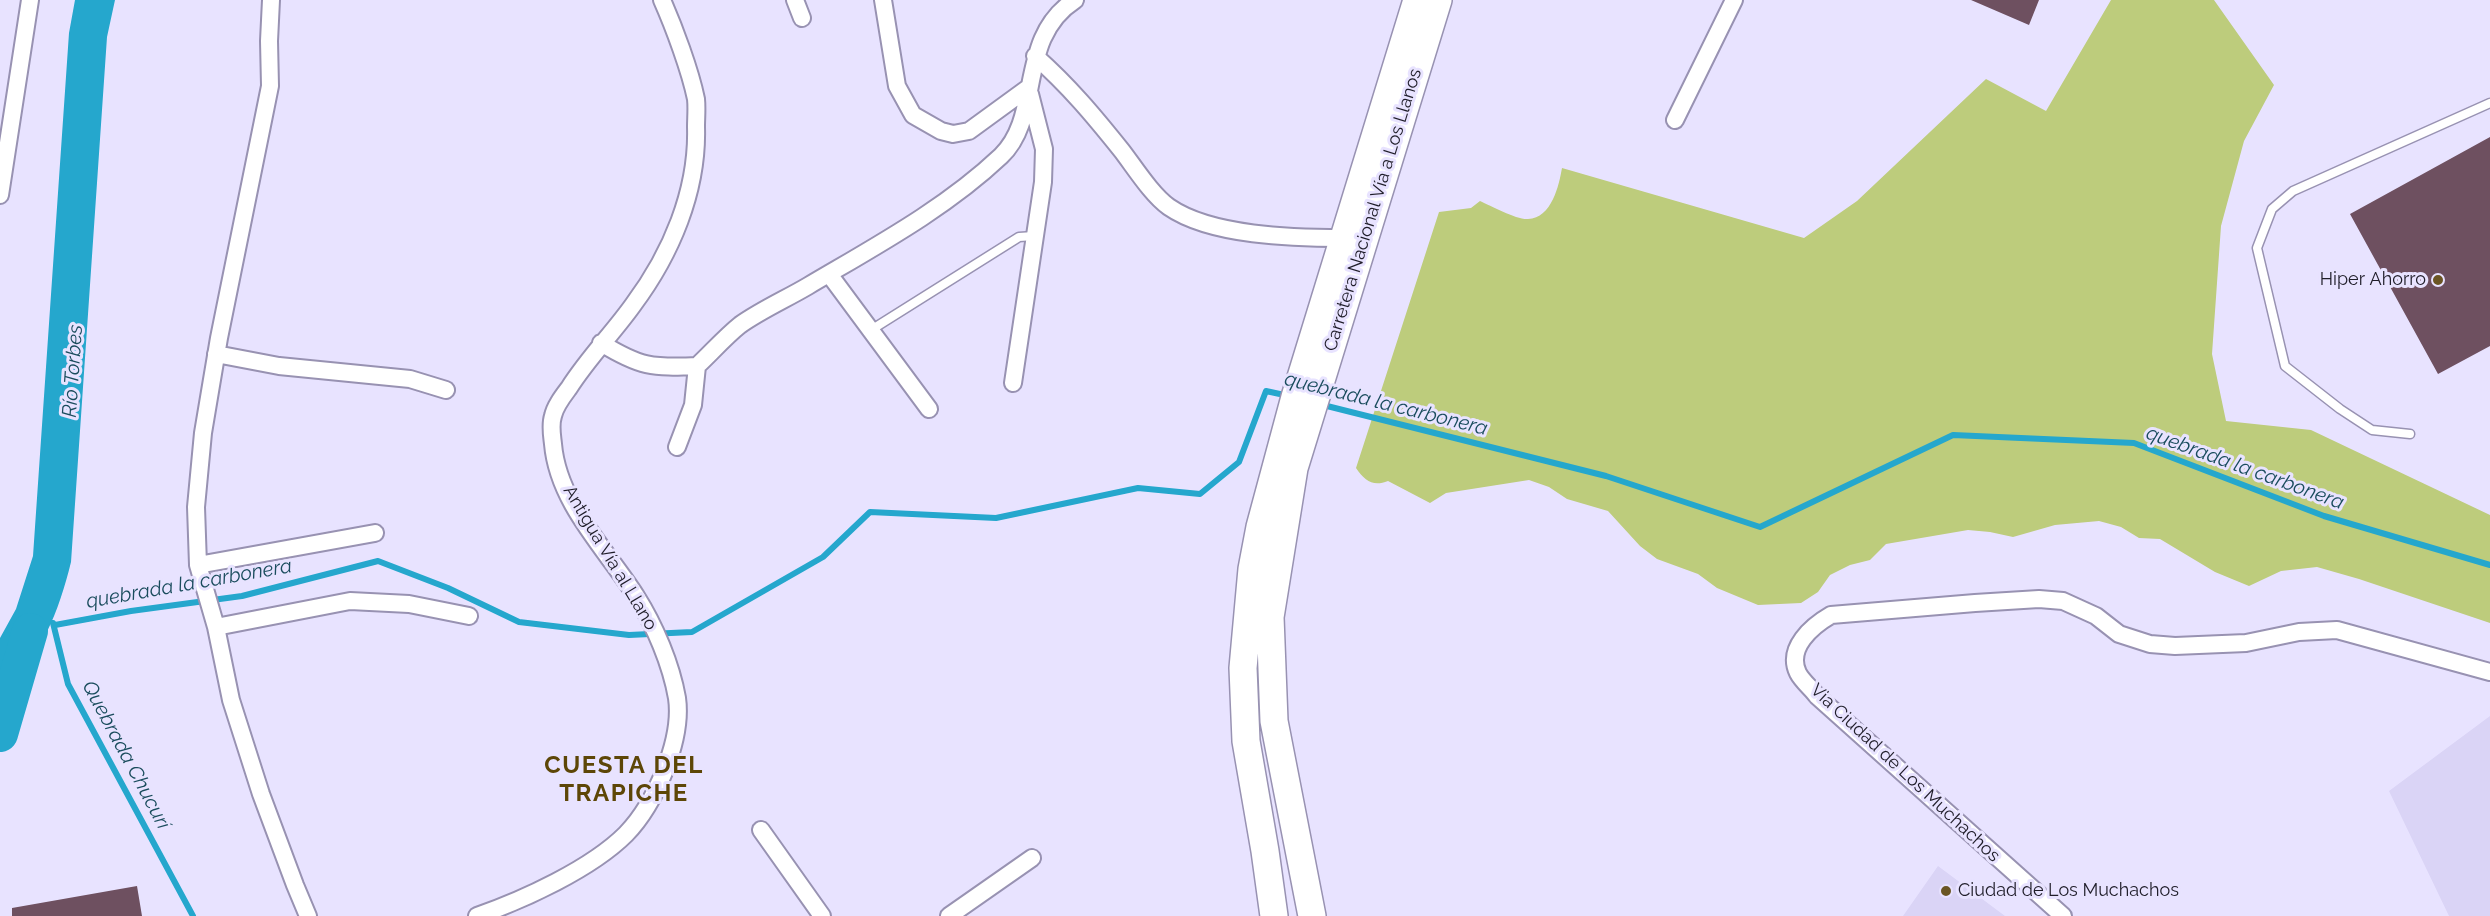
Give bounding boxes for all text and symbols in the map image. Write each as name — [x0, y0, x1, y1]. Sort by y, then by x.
street label: Carretera Nacional Vía a Los Llanos — [1320, 66, 1426, 354]
place label: Hiper Ahorro — [2320, 269, 2426, 291]
marker: Hiper Ahorro — [2431, 273, 2445, 287]
water label: Río Torbes — [58, 324, 88, 418]
water label: quebrada la carbonera — [1282, 367, 1490, 441]
water label: quebrada la carbonera — [2143, 421, 2347, 515]
street label: Antigua Vía al Llano — [558, 482, 662, 634]
water label: quebrada la carbonera — [84, 554, 294, 614]
water label: Quebrada Chucurí — [77, 677, 175, 833]
street label: Via Ciudad de Los Muchachos — [1806, 679, 2004, 867]
district label: CUESTA DEL TRAPICHE — [544, 752, 704, 808]
place label: Ciudad de Los Muchachos — [1958, 880, 2179, 902]
marker: Ciudad de Los Muchachos — [1939, 884, 1953, 898]

